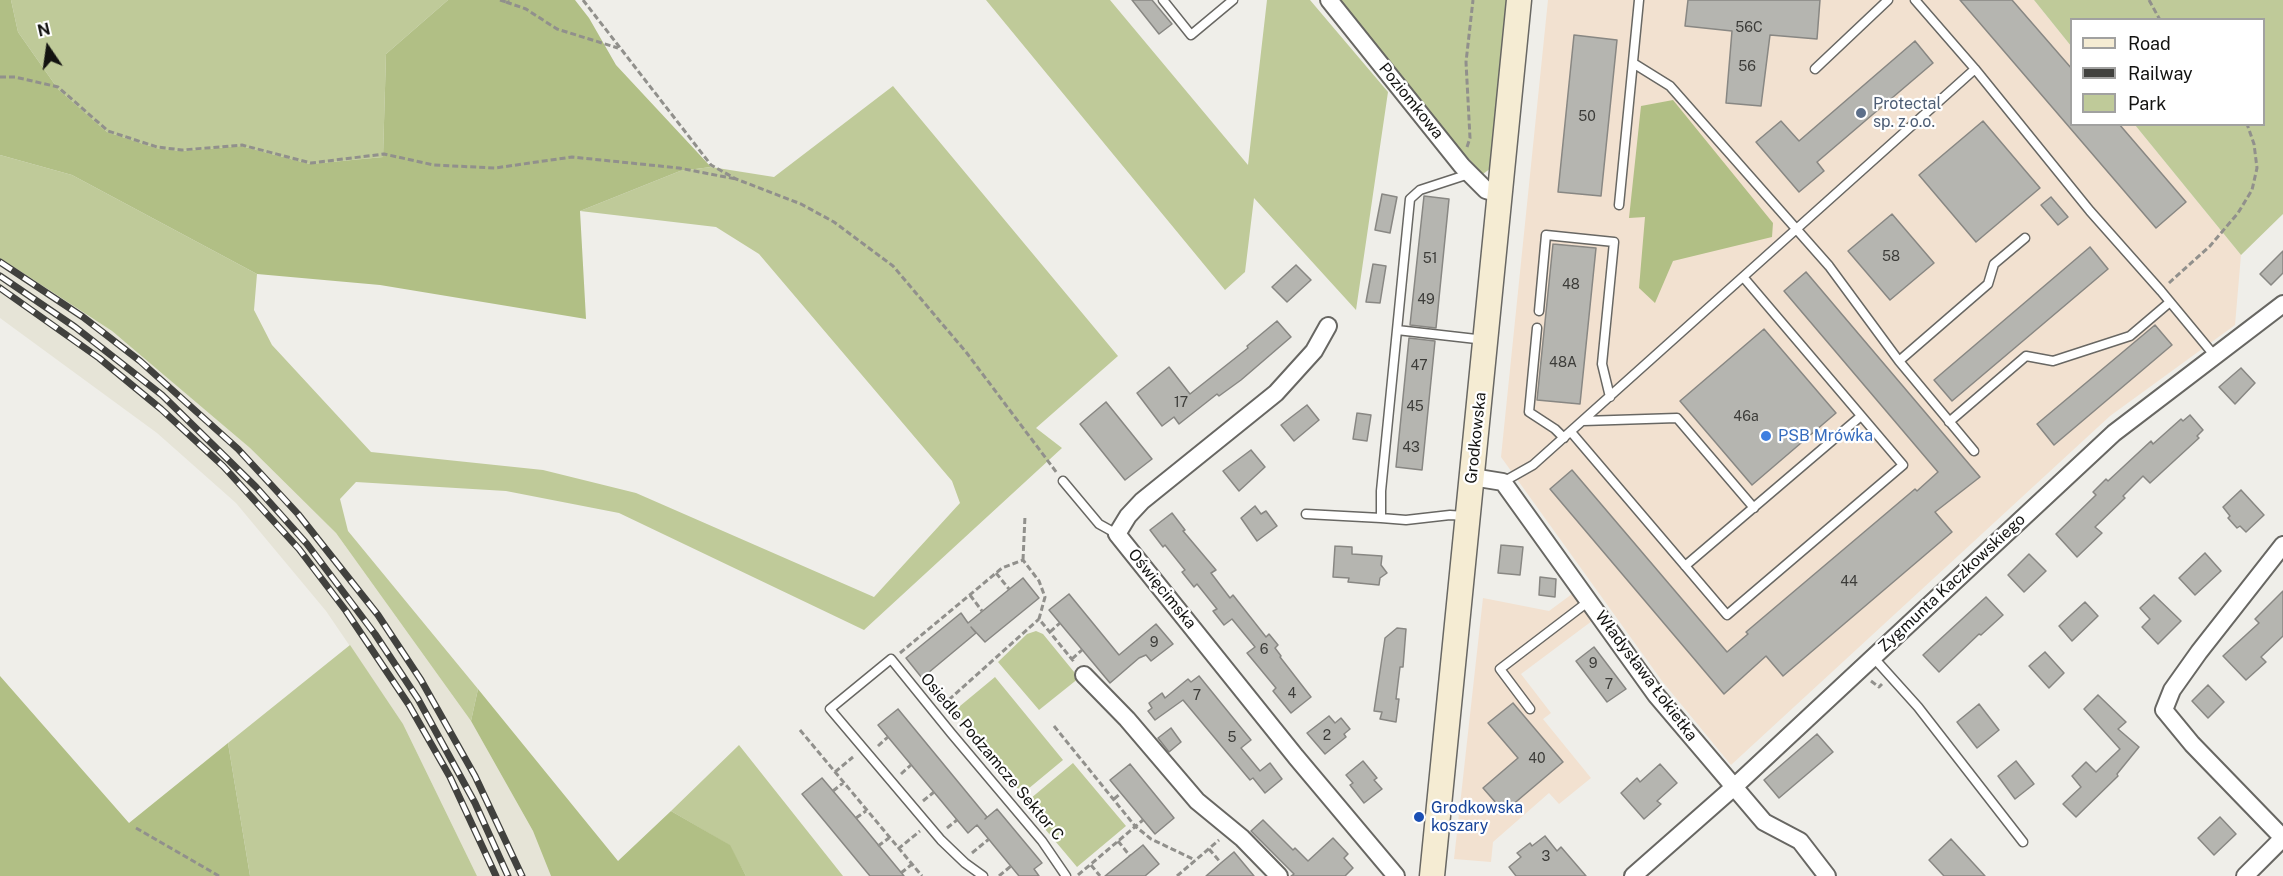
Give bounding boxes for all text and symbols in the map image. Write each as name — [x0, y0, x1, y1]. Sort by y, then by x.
north arrow — [18, 18, 78, 78]
legend — [2070, 18, 2265, 126]
text: N — [36, 19, 52, 41]
house number: 56C — [1735, 20, 1763, 36]
text: Road — [2128, 33, 2171, 54]
street label: Poziomkowa — [1375, 59, 1447, 143]
house number: 56 — [1738, 59, 1756, 75]
text: Railway — [2128, 63, 2193, 84]
text: Park — [2128, 93, 2166, 114]
place label: Protectal sp. z o.o. — [1873, 94, 1941, 132]
marker: Protectal sp. z o.o. — [1854, 106, 1868, 120]
house number: 50 — [1578, 109, 1596, 125]
house number: 58 — [1882, 249, 1900, 265]
house number: 51 — [1423, 251, 1437, 267]
house number: 48 — [1562, 277, 1580, 293]
house number: 49 — [1417, 292, 1435, 308]
house number: 48A — [1549, 355, 1577, 371]
house number: 47 — [1410, 358, 1428, 374]
street label: Grodkowska — [1462, 391, 1490, 485]
house number: 17 — [1174, 395, 1188, 411]
house number: 45 — [1406, 399, 1424, 415]
house number: 46a — [1733, 409, 1759, 425]
place label: PSB Mrówka — [1778, 426, 1873, 446]
marker: PSB Mrówka — [1759, 429, 1773, 443]
house number: 43 — [1402, 440, 1420, 456]
street label: Zygmunta Kaczkowskiego — [1875, 510, 2029, 656]
street label: Oświęcimska — [1124, 545, 1200, 633]
house number: 44 — [1840, 574, 1858, 590]
street label: Władysława Łokietka — [1591, 607, 1701, 745]
house number: 9 — [1150, 635, 1158, 651]
house number: 6 — [1260, 642, 1268, 658]
house number: 9 — [1589, 656, 1597, 672]
street label: Osiedle Podzamcze Sektor C — [916, 669, 1068, 845]
house number: 7 — [1605, 677, 1613, 693]
house number: 4 — [1288, 686, 1296, 702]
house number: 7 — [1193, 688, 1201, 704]
house number: 2 — [1323, 728, 1331, 744]
house number: 5 — [1228, 730, 1236, 746]
house number: 40 — [1528, 751, 1546, 767]
place label: Grodkowska koszary — [1431, 798, 1523, 836]
marker: Grodkowska koszary — [1412, 810, 1426, 824]
house number: 3 — [1542, 849, 1550, 865]

